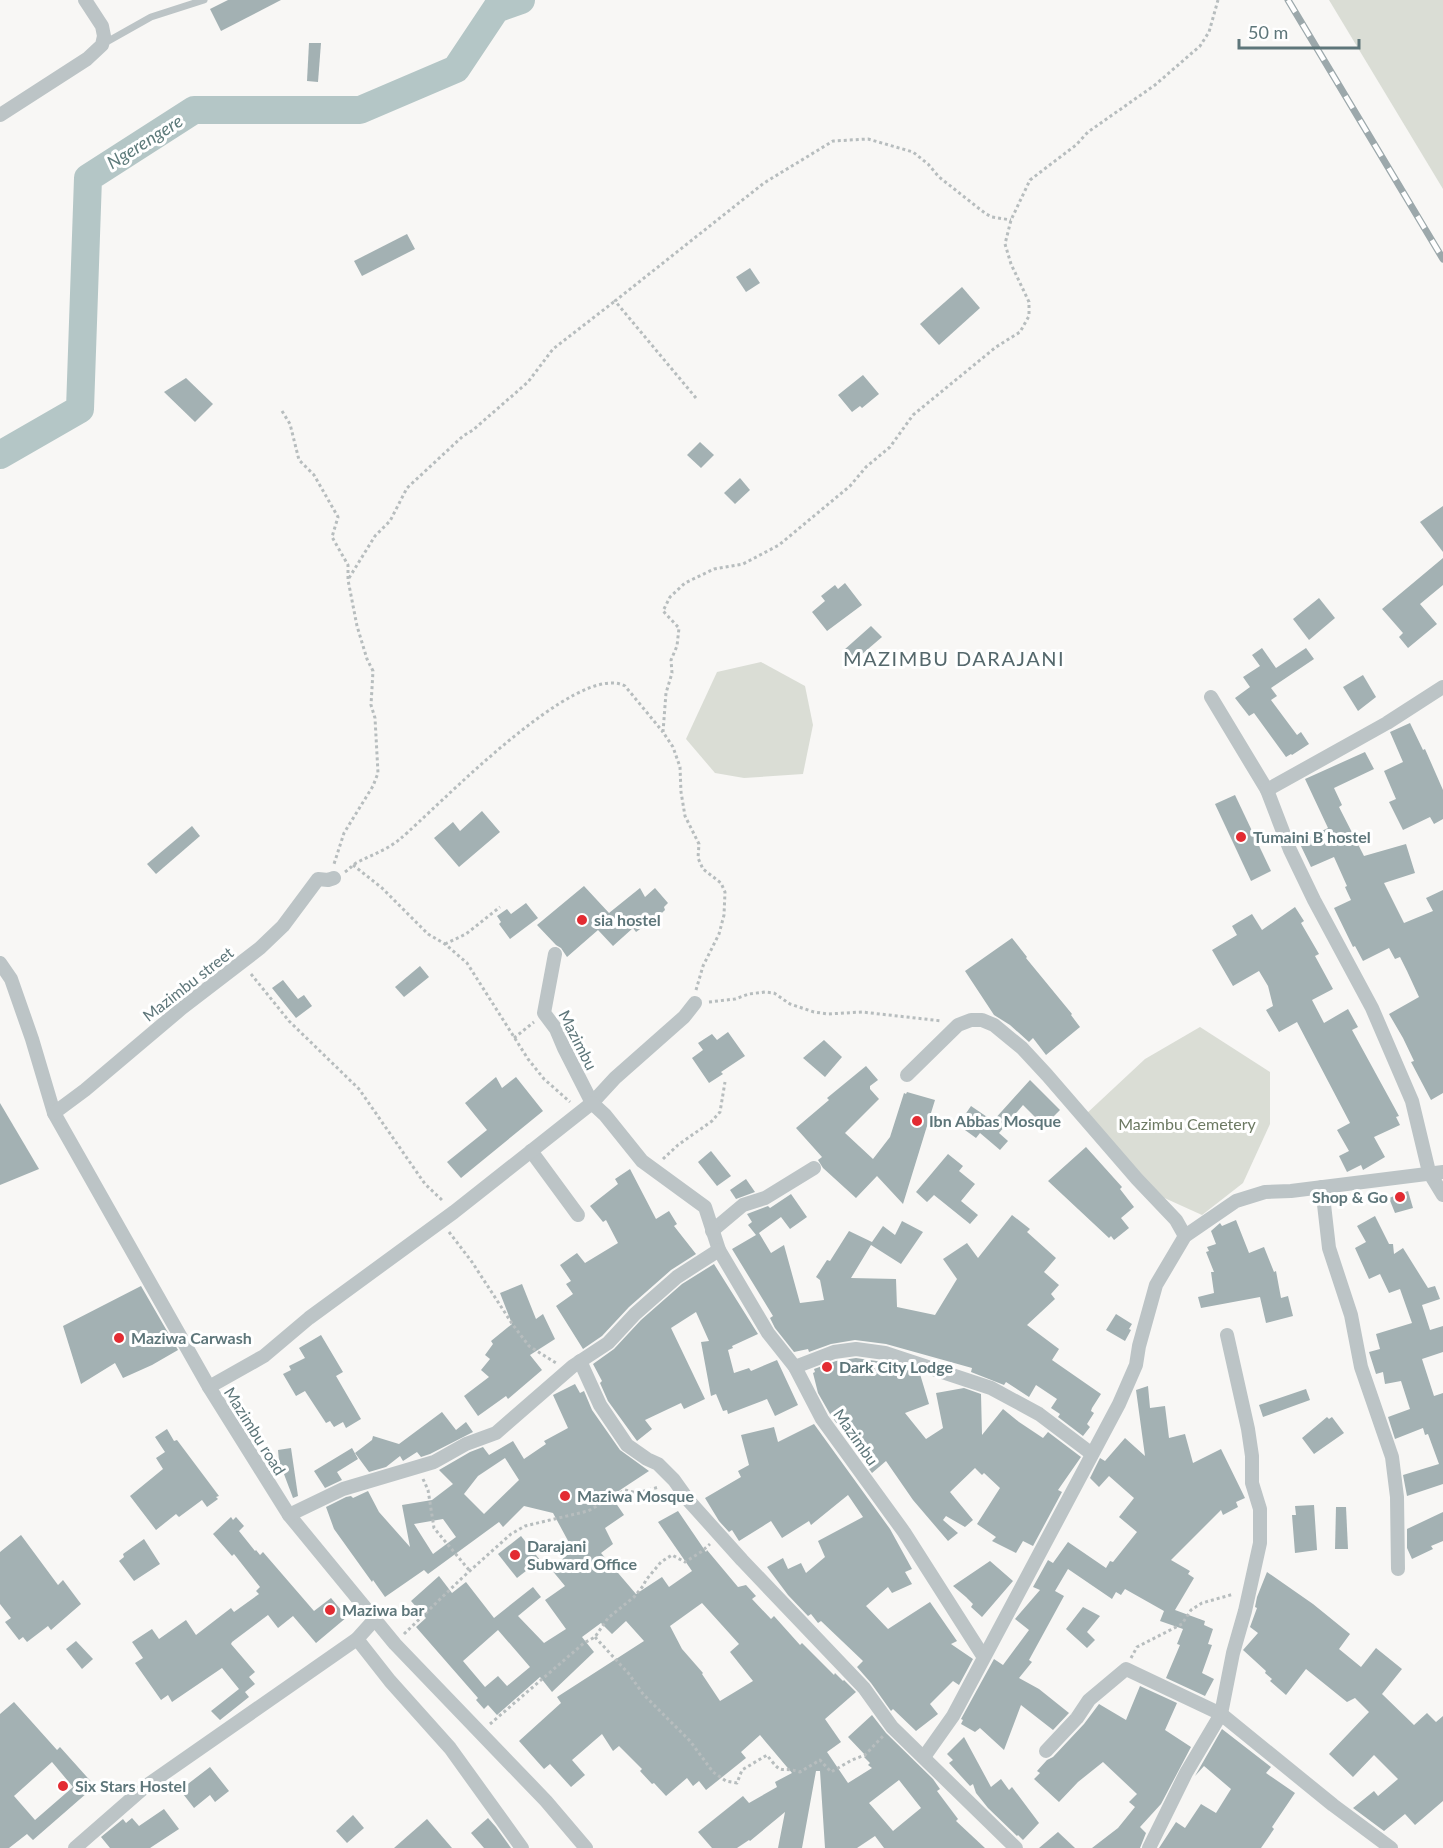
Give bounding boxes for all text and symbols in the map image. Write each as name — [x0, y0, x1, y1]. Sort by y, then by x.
scale bar — [1239, 12, 1359, 50]
text: 50 m — [1248, 21, 1288, 43]
water label: Ngerengere — [103, 109, 186, 173]
district label: MAZIMBU DARAJANI — [843, 646, 1065, 670]
place label: Tumaini B hostel — [1253, 827, 1371, 846]
marker: Tumaini B hostel — [1234, 830, 1248, 844]
place label: sia hostel — [594, 910, 661, 929]
marker: sia hostel — [575, 913, 589, 927]
street label: Mazimbu street — [139, 942, 237, 1025]
street label: Mazimbu — [555, 1007, 602, 1073]
place label: Ibn Abbas Mosque — [929, 1111, 1062, 1130]
marker: Ibn Abbas Mosque — [910, 1114, 924, 1128]
park label: Mazimbu Cemetery — [1118, 1114, 1257, 1133]
place label: Shop & Go — [1312, 1187, 1388, 1206]
marker: Shop & Go — [1393, 1190, 1407, 1204]
place label: Maziwa Carwash — [131, 1328, 252, 1347]
marker: Maziwa Carwash — [112, 1331, 126, 1345]
place label: Dark City Lodge — [839, 1357, 953, 1376]
marker: Dark City Lodge — [820, 1360, 834, 1374]
street label: Mazimbu road — [221, 1383, 290, 1478]
street label: Mazimbu — [830, 1405, 883, 1469]
place label: Maziwa Mosque — [577, 1486, 694, 1505]
marker: Maziwa Mosque — [558, 1489, 572, 1503]
place label: Darajani Subward Office — [527, 1536, 637, 1573]
marker: Darajani Subward Office — [508, 1548, 522, 1562]
place label: Maziwa bar — [342, 1600, 424, 1619]
marker: Maziwa bar — [323, 1603, 337, 1617]
place label: Six Stars Hostel — [75, 1776, 186, 1795]
marker: Six Stars Hostel — [56, 1779, 70, 1793]

